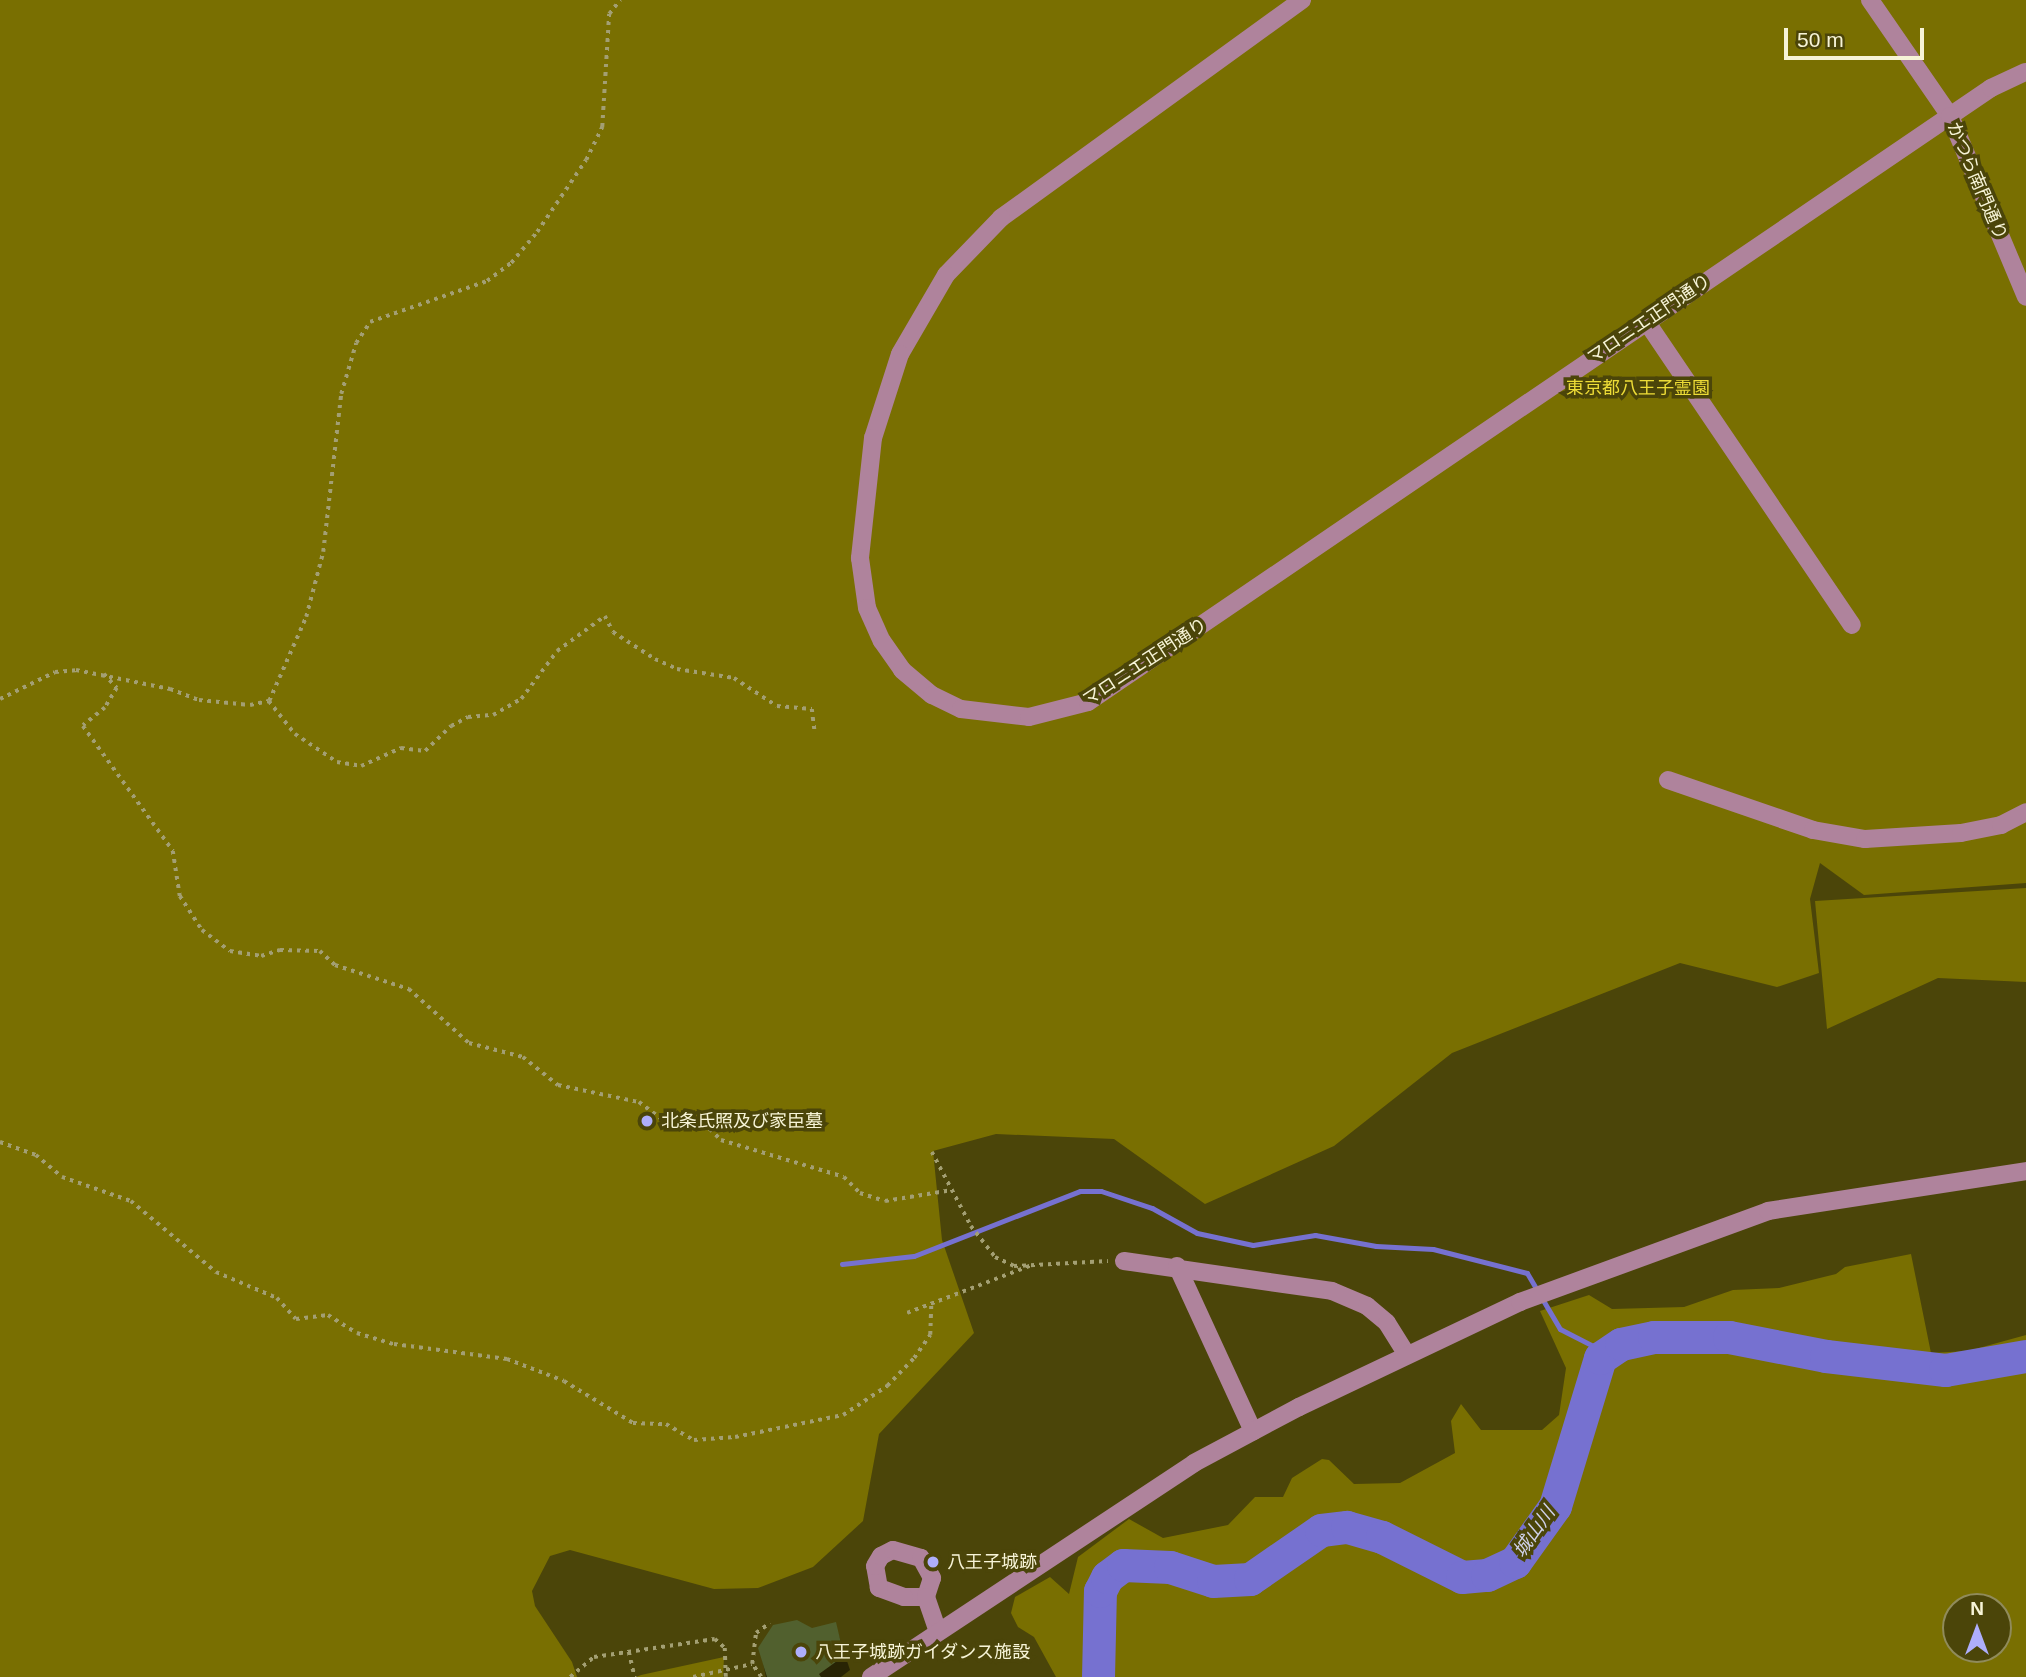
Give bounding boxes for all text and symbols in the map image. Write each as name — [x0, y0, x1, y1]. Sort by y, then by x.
scale bar — [1788, 14, 1928, 58]
text: 50 m — [1797, 28, 1844, 51]
street label: かつら南門通り — [1942, 119, 2012, 243]
street label: マロニエ正門通り — [1583, 270, 1715, 368]
park label: 東京都八王子霊園 — [1566, 377, 1710, 399]
street label: マロニエ正門通り — [1079, 614, 1211, 710]
place label: 北条氏照及び家臣墓 — [661, 1110, 823, 1132]
marker: 北条氏照及び家臣墓 — [639, 1113, 655, 1129]
water label: 城山川 — [1508, 1502, 1560, 1562]
place label: 八王子城跡 — [947, 1551, 1037, 1573]
marker: 八王子城跡 — [925, 1554, 941, 1570]
north arrow — [1942, 1593, 2012, 1663]
text: N — [1970, 1598, 1984, 1619]
place label: 八王子城跡ガイダンス施設 — [815, 1641, 1031, 1663]
marker: 八王子城跡ガイダンス施設 — [793, 1644, 809, 1660]

